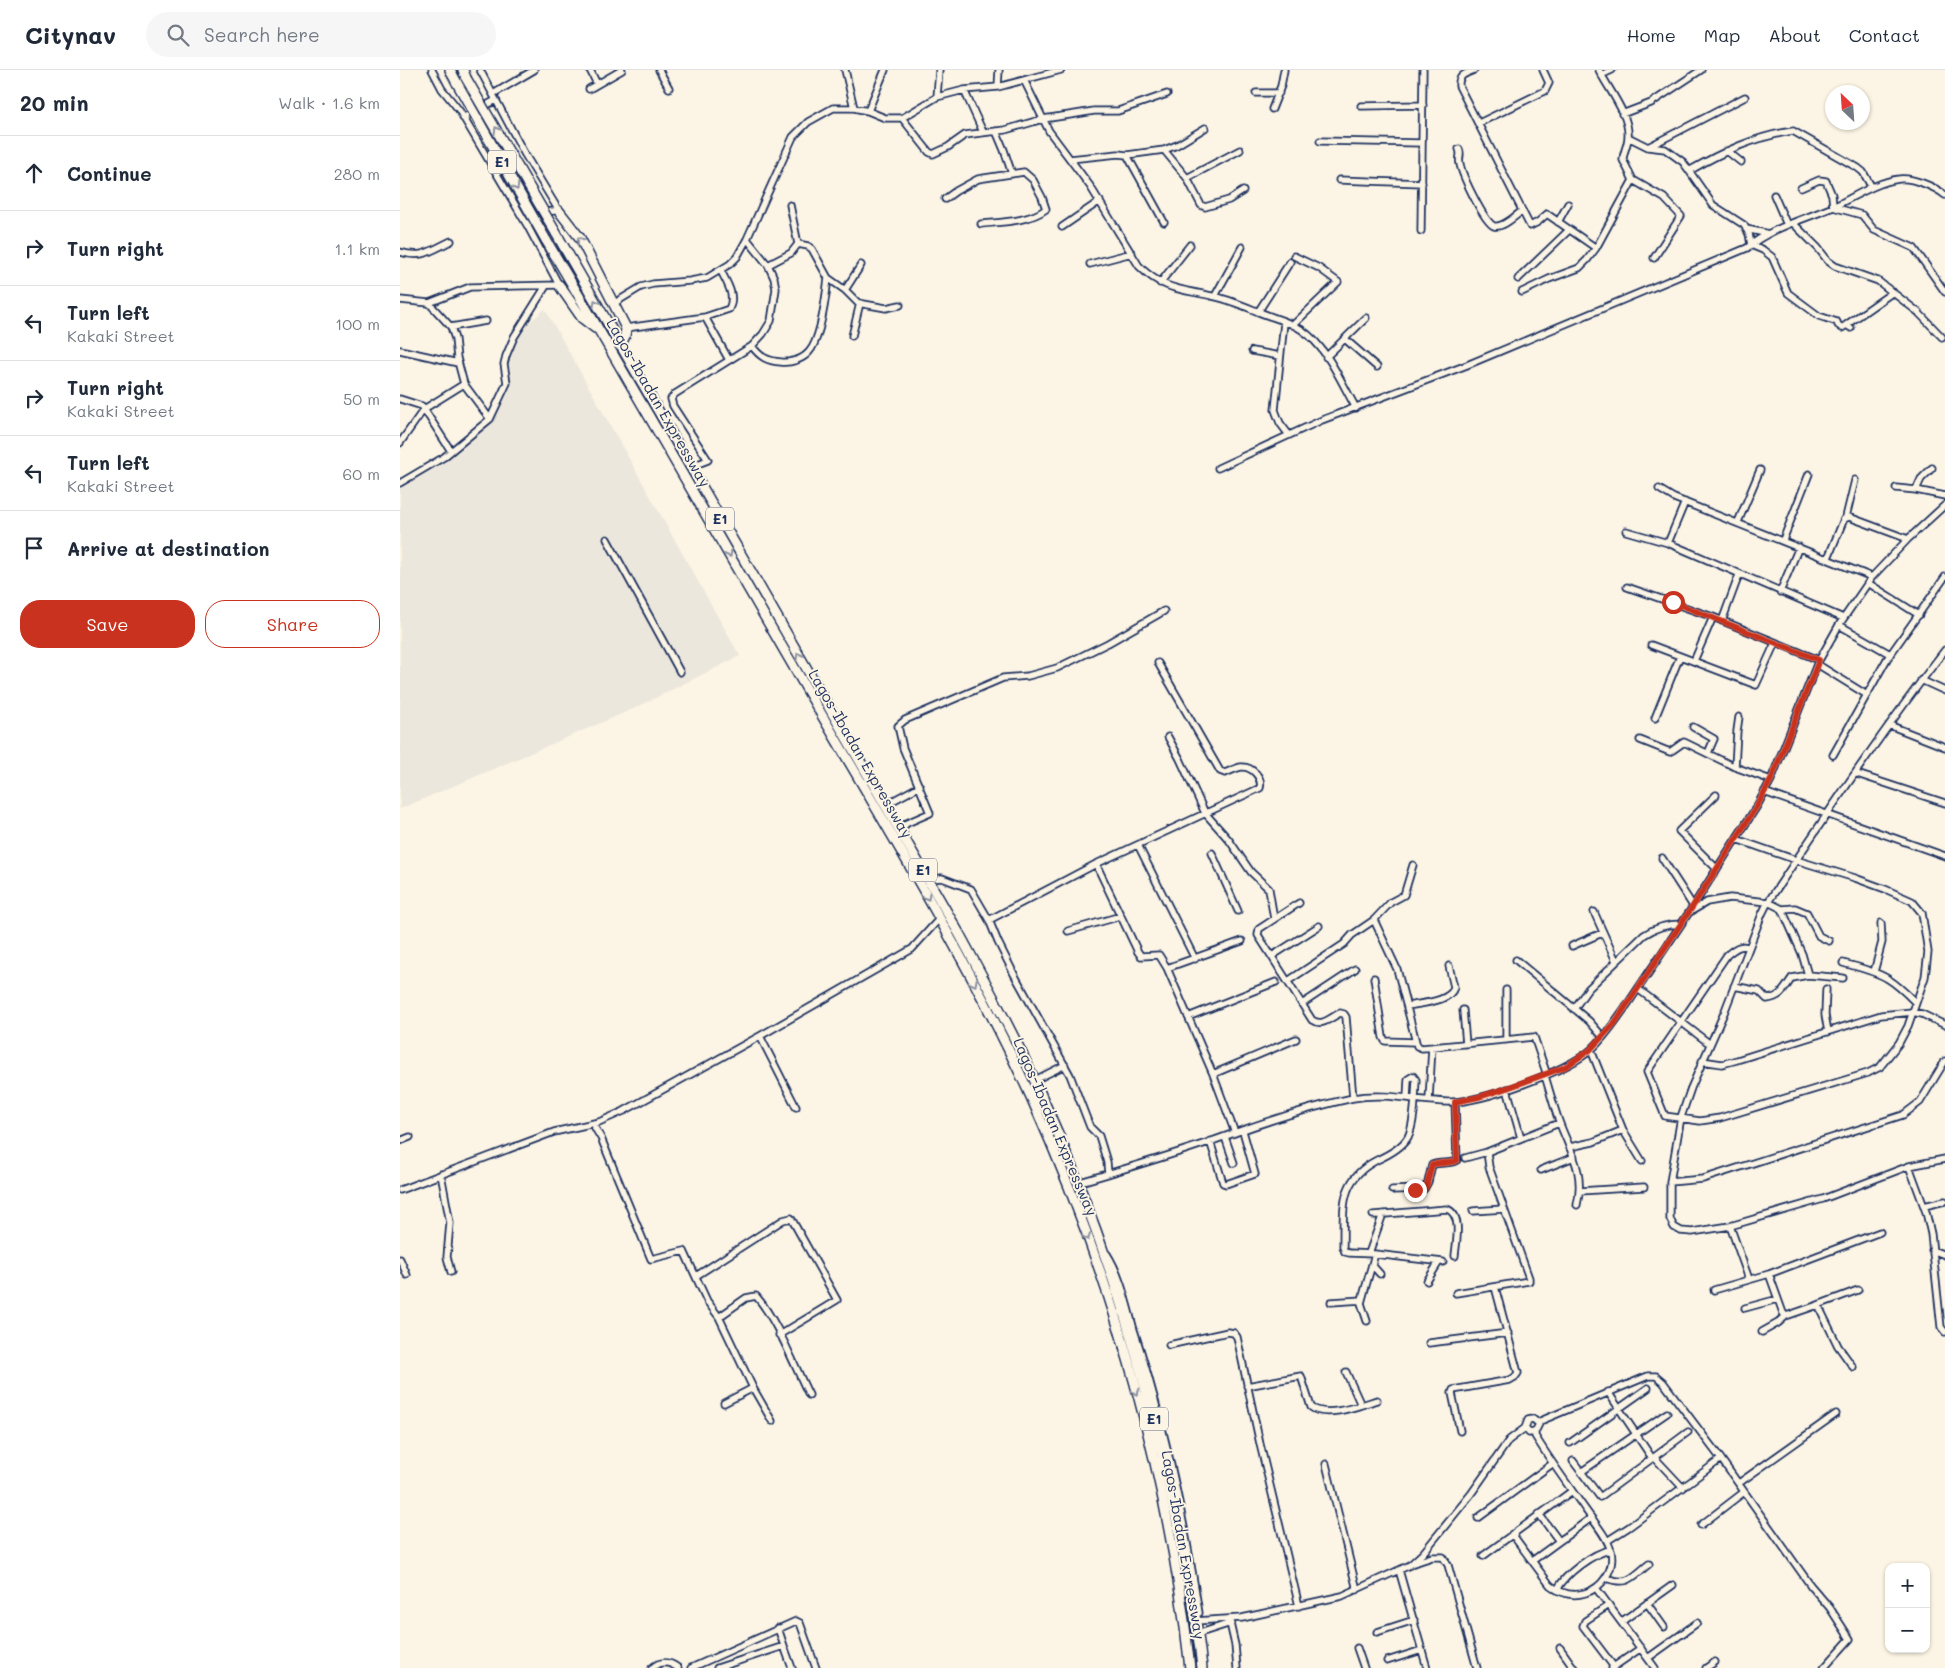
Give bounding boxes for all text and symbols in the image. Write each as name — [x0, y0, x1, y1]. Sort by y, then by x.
search box — [146, 12, 496, 57]
text: Citynav — [25, 19, 116, 50]
icon: search — [164, 21, 192, 49]
text: Search here — [204, 22, 320, 47]
text: Home — [1627, 23, 1676, 47]
text: Map — [1704, 23, 1740, 47]
text: About — [1768, 23, 1821, 47]
text: Contact — [1849, 23, 1920, 47]
north arrow — [1825, 85, 1870, 130]
text: 20 min — [20, 89, 89, 116]
text: Walk · 1.6 km — [278, 92, 380, 113]
one-way arrow — [493, 127, 503, 136]
road number: E1 — [488, 150, 516, 174]
icon: ahead — [20, 159, 48, 187]
text: Continue — [67, 161, 152, 186]
text: 280 m — [334, 163, 380, 184]
one-way arrow — [510, 181, 520, 190]
icon: right — [20, 234, 48, 262]
text: Turn right — [67, 236, 164, 261]
one-way arrow — [576, 236, 586, 245]
text: 1.1 km — [335, 238, 380, 259]
text: Turn left — [67, 300, 150, 325]
one-way arrow — [592, 300, 602, 309]
icon: left — [20, 309, 48, 337]
text: 100 m — [335, 313, 380, 334]
street label: Lagos-Ibadan Expressway — [602, 315, 716, 491]
text: Kakaki Street — [67, 325, 175, 346]
text: Turn right — [67, 375, 164, 400]
icon: right — [20, 384, 48, 412]
text: 50 m — [343, 388, 380, 409]
text: Kakaki Street — [67, 400, 175, 421]
text: Turn left — [67, 450, 150, 475]
icon: left — [20, 459, 48, 487]
text: 60 m — [343, 463, 380, 484]
text: Kakaki Street — [67, 475, 175, 496]
road number: E1 — [706, 508, 734, 530]
icon: arrive — [20, 534, 48, 562]
text: Arrive at destination — [67, 536, 270, 561]
one-way arrow — [723, 549, 733, 558]
route start — [1662, 591, 1685, 614]
button: Save — [20, 600, 195, 648]
button: Share — [205, 600, 380, 648]
one-way arrow — [796, 653, 806, 662]
street label: Lagos-Ibadan Expressway — [804, 666, 918, 842]
road number: E1 — [909, 858, 937, 882]
one-way arrow — [920, 892, 930, 901]
one-way arrow — [968, 978, 978, 987]
street label: Lagos-Ibadan Expressway — [1009, 1035, 1103, 1219]
route end — [1404, 1179, 1427, 1202]
one-way arrow — [1081, 1232, 1091, 1241]
one-way arrow — [1131, 1387, 1141, 1395]
road number: E1 — [1140, 1408, 1168, 1430]
street label: Lagos-Ibadan Expressway — [1158, 1449, 1210, 1641]
map controls — [1885, 1563, 1930, 1653]
button: + — [1885, 1563, 1930, 1608]
button: − — [1885, 1608, 1930, 1653]

